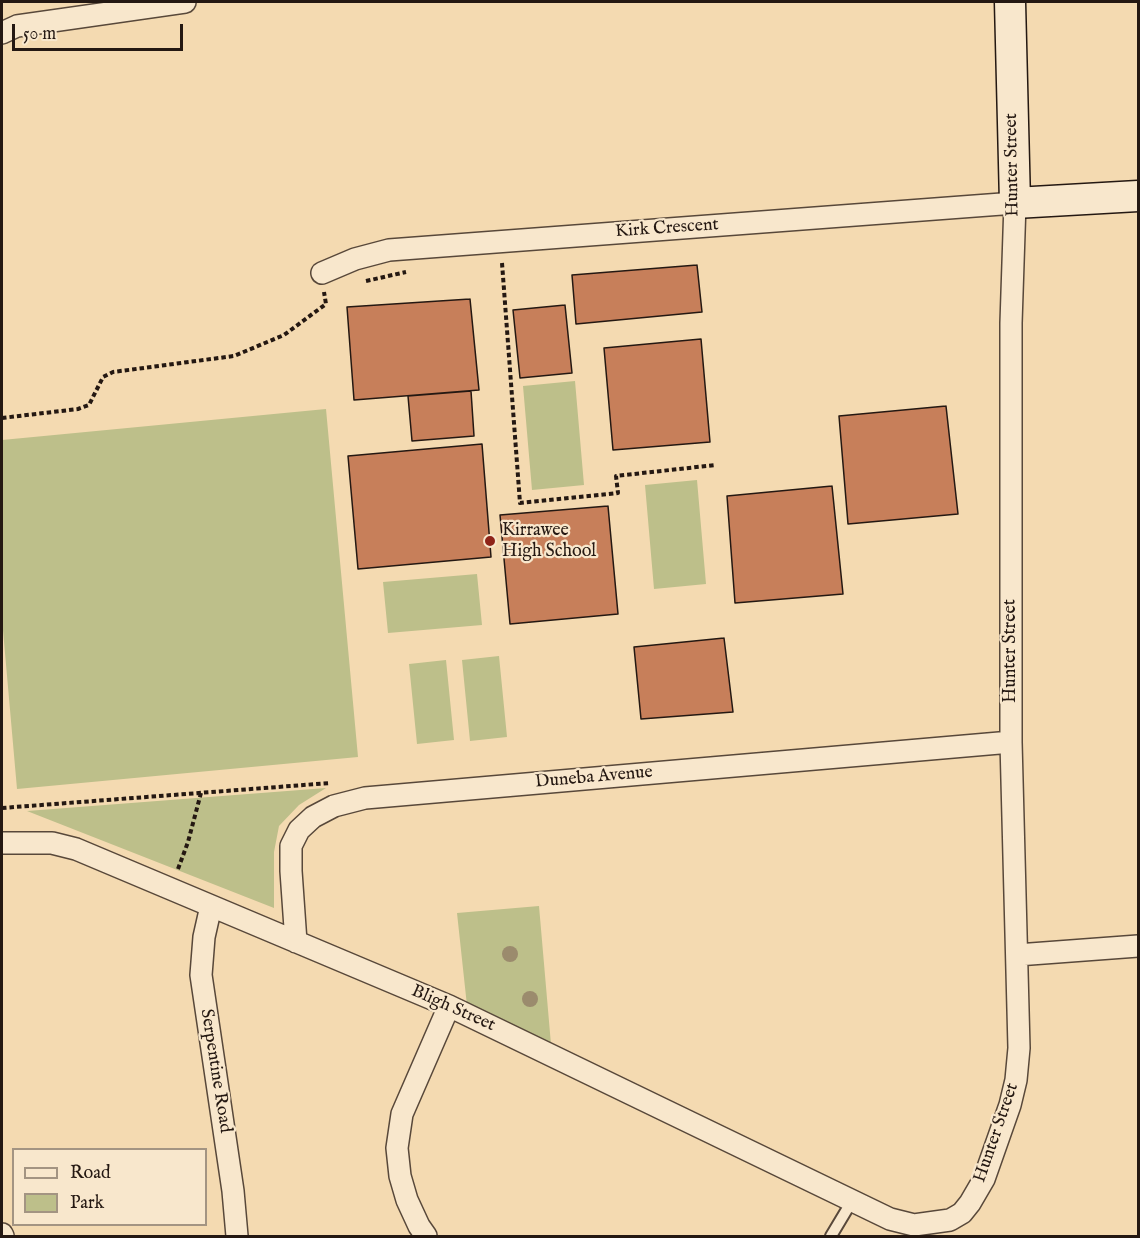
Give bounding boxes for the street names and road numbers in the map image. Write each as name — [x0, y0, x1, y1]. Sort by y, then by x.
street label: Hunter Street — [1001, 113, 1025, 217]
street label: Kirk Crescent — [615, 215, 719, 243]
street label: Hunter Street — [1000, 599, 1022, 703]
street label: Duneba Avenue — [534, 762, 654, 794]
street label: Bligh Street — [408, 981, 498, 1037]
street label: Serpentine Road — [195, 1008, 235, 1134]
street label: Hunter Street — [970, 1080, 1024, 1186]

